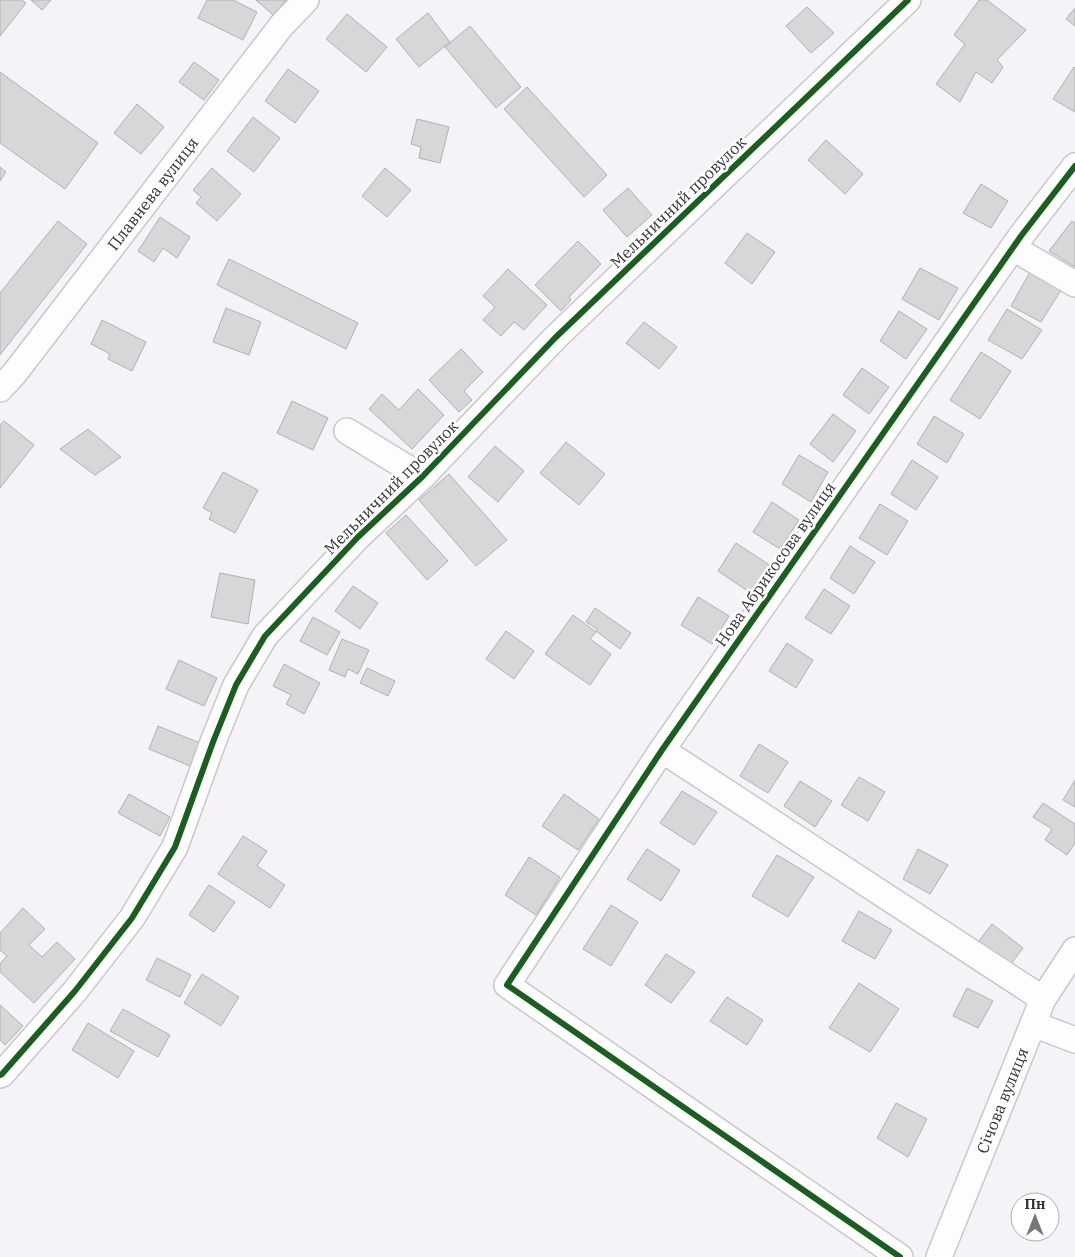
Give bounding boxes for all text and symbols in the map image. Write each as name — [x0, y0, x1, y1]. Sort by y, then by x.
street label: Мельничний провулок — [606, 131, 751, 272]
street label: Плавнева вулиця — [103, 133, 202, 254]
street label: Мельничний провулок — [320, 415, 463, 558]
street label: Нова Абрикосова вулиця — [710, 478, 840, 650]
street label: Січова вулиця — [972, 1044, 1032, 1156]
north arrow — [1010, 1192, 1060, 1242]
text: Пн — [1025, 1195, 1045, 1213]

